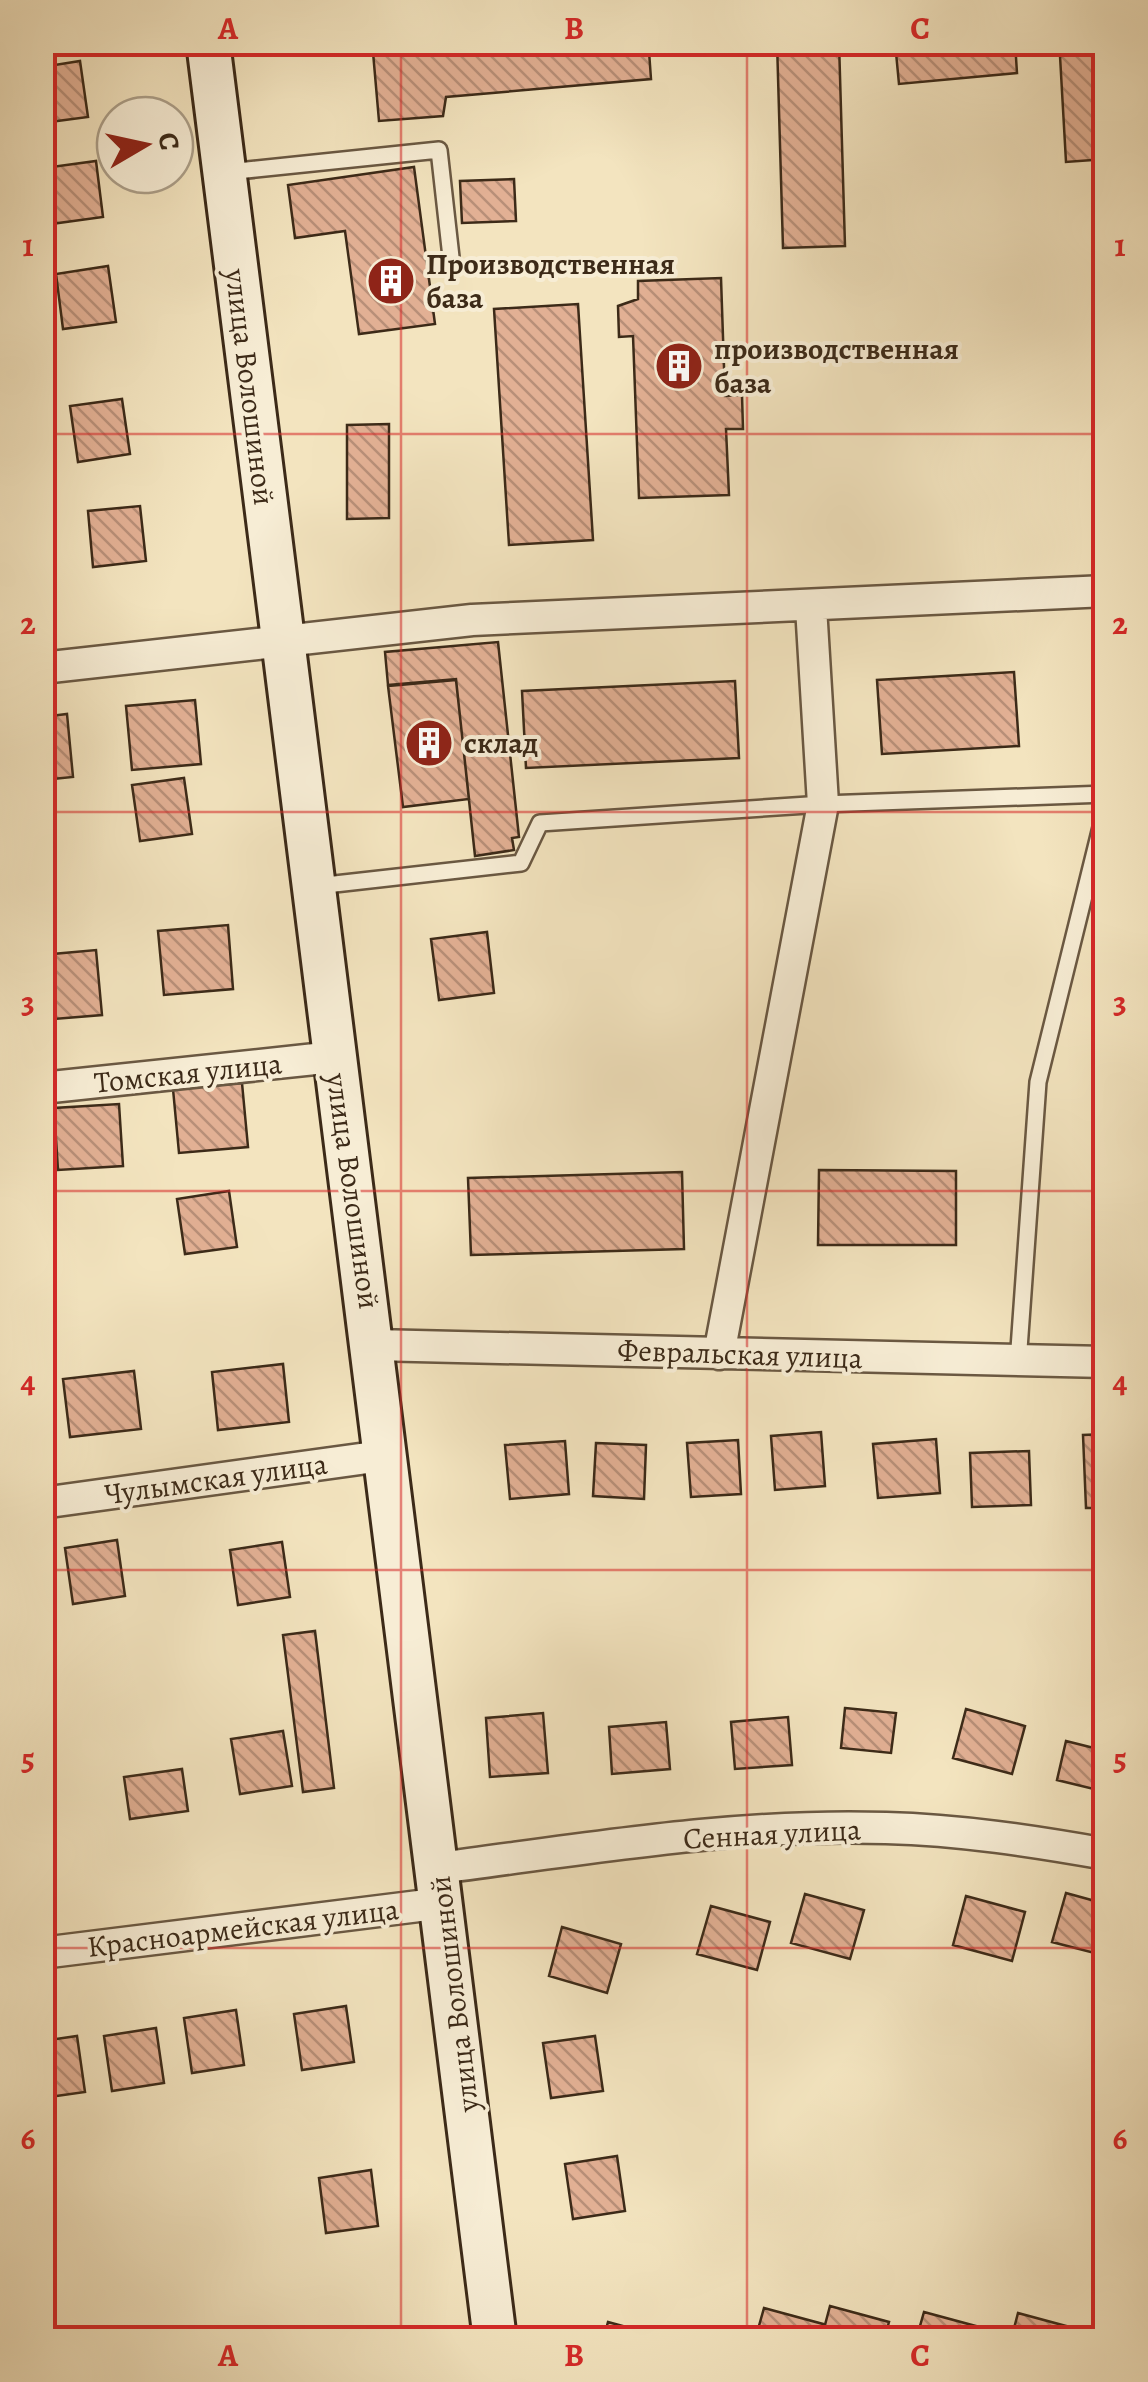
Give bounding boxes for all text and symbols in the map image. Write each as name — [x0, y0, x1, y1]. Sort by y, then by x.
text: A — [217, 6, 239, 50]
text: B — [564, 6, 584, 50]
text: C — [910, 6, 930, 50]
north arrow — [95, 95, 195, 195]
text: С — [149, 130, 189, 153]
text: 1 — [22, 223, 34, 267]
text: 1 — [1114, 223, 1126, 267]
place label: Производственная база — [426, 244, 675, 318]
building icon: Производственная база — [365, 255, 417, 307]
street label: улица Волошиной — [216, 266, 284, 507]
place label: производственная база — [714, 329, 959, 403]
building icon: производственная база — [653, 340, 705, 392]
text: 2 — [20, 601, 36, 645]
text: 2 — [1112, 601, 1128, 645]
building icon: склад — [403, 717, 455, 769]
place label: склад — [464, 723, 538, 763]
text: 3 — [21, 980, 35, 1024]
text: 3 — [1113, 980, 1127, 1024]
street label: Томская улица — [92, 1043, 284, 1103]
street label: улица Волошиной — [317, 1070, 389, 1312]
street label: Февральская улица — [617, 1330, 864, 1378]
text: 4 — [20, 1359, 36, 1403]
text: 4 — [1112, 1359, 1128, 1403]
street label: Чулымская улица — [102, 1444, 330, 1514]
text: 5 — [21, 1737, 35, 1781]
text: 5 — [1113, 1737, 1127, 1781]
street label: Сенная улица — [682, 1809, 862, 1859]
street label: улица Волошиной — [420, 1874, 488, 2115]
street label: Красноармейская улица — [85, 1889, 401, 1967]
text: 6 — [21, 2116, 36, 2160]
text: 6 — [1113, 2116, 1128, 2160]
text: A — [217, 2333, 239, 2377]
text: B — [564, 2333, 584, 2377]
text: C — [910, 2333, 930, 2377]

